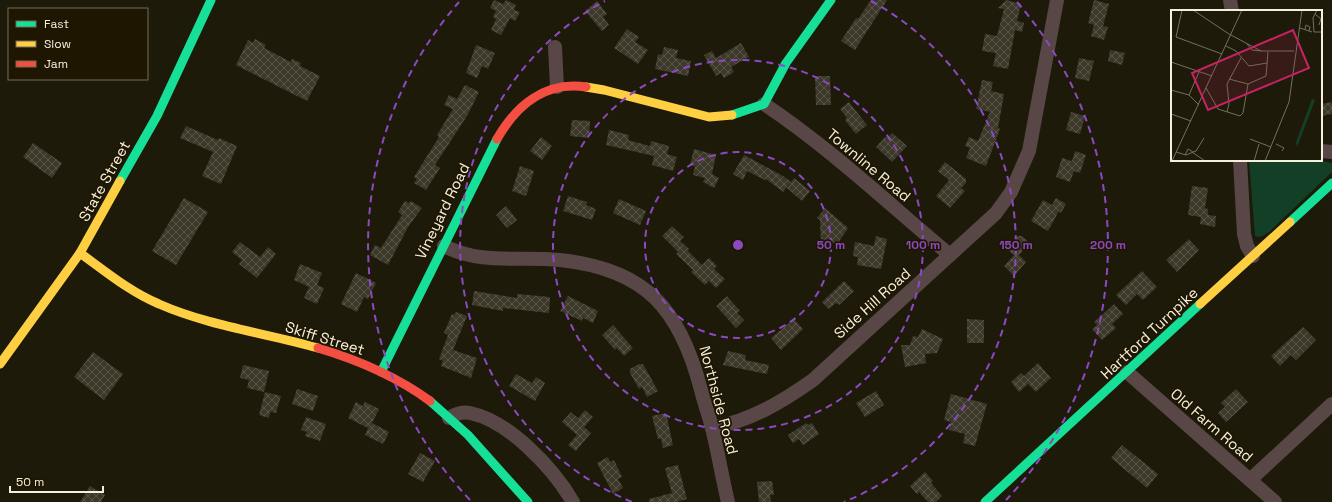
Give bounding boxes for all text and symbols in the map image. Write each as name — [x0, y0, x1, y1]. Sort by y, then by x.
legend — [8, 8, 148, 80]
inset map — [1171, 10, 1322, 161]
text: Fast — [44, 16, 69, 32]
text: Slow — [44, 36, 71, 52]
text: Jam — [44, 56, 68, 72]
street label: Townline Road — [823, 124, 915, 206]
street label: State Street — [74, 137, 134, 225]
street label: Vineyard Road — [411, 160, 473, 262]
text: 50 m — [817, 237, 845, 253]
text: 100 m — [906, 237, 940, 253]
text: 150 m — [999, 237, 1033, 253]
text: 200 m — [1090, 237, 1126, 253]
centre of rings — [731, 238, 745, 252]
street label: Side Hill Road — [830, 264, 914, 342]
street label: Hartford Turnpike — [1096, 283, 1202, 383]
street label: Skiff Street — [283, 317, 367, 359]
street label: Northside Road — [695, 344, 743, 456]
street label: Old Farm Road — [1167, 384, 1257, 466]
scale bar — [10, 468, 103, 494]
text: 50 m — [16, 474, 44, 490]

